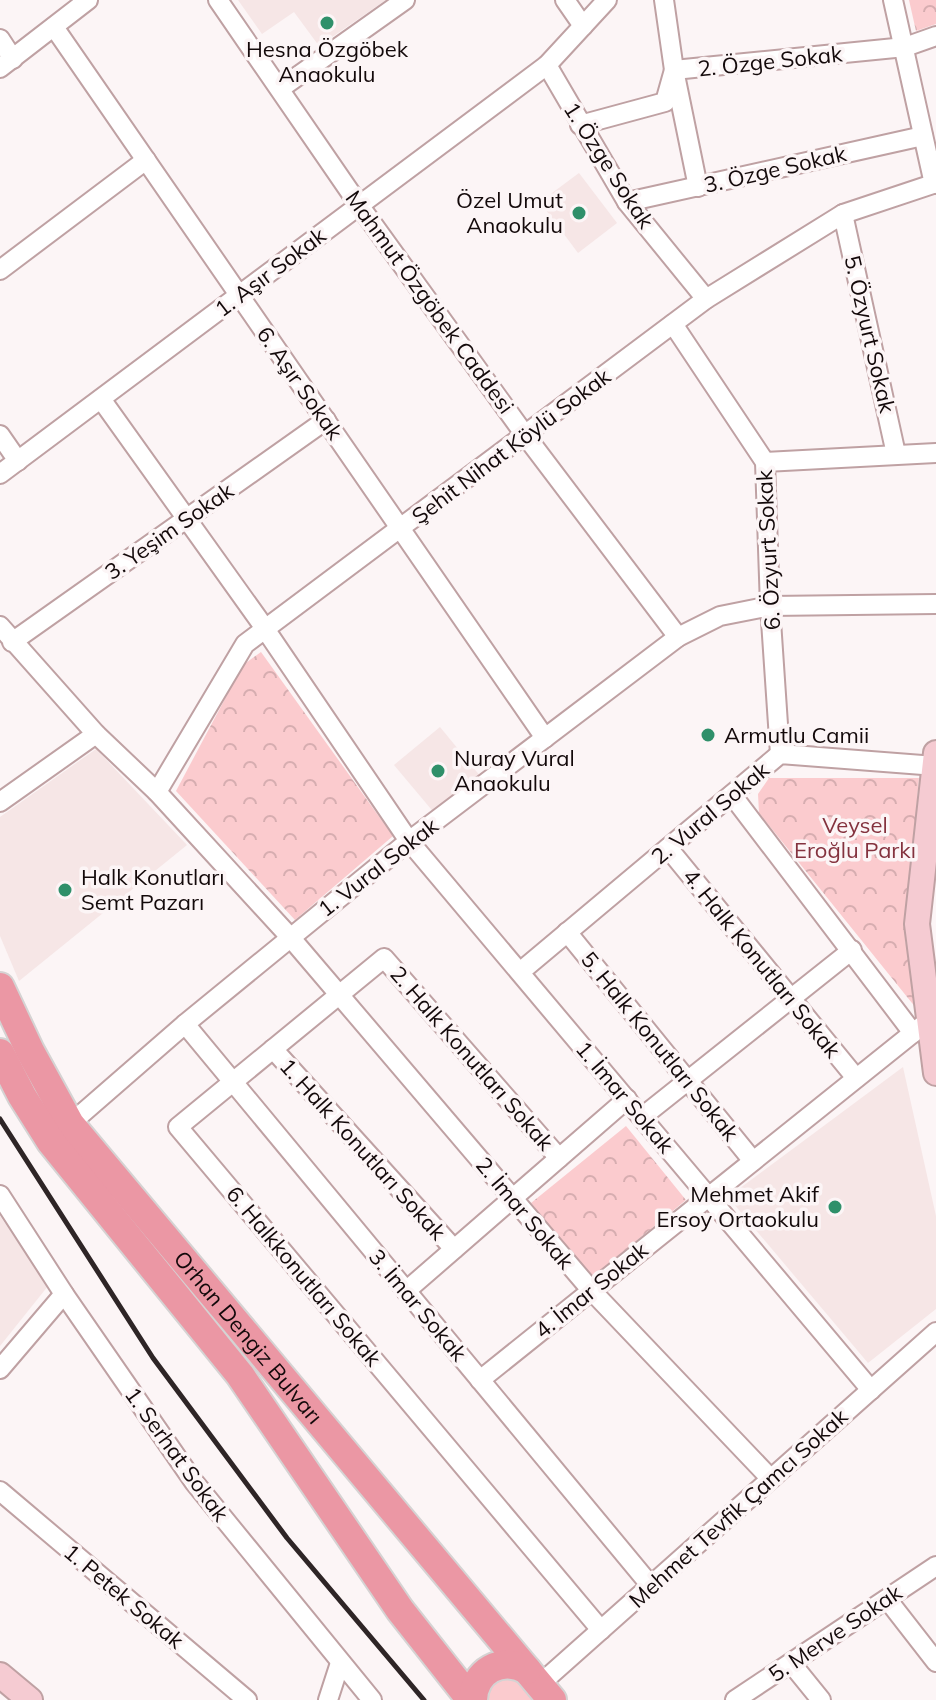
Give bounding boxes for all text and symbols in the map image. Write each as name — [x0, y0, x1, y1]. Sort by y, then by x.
marker: Hesna Özgöbek Anaokulu — [318, 14, 336, 32]
place label: Hesna Özgöbek Anaokulu — [246, 35, 409, 88]
street label: 2. Özge Sokak — [696, 39, 844, 83]
street label: 1. Özge Sokak — [558, 97, 661, 234]
street label: 3. Özge Sokak — [701, 139, 850, 199]
street label: Mahmut Özgöbek Caddesi — [340, 185, 520, 419]
place label: Özel Umut Anaokulu — [456, 186, 563, 239]
marker: Özel Umut Anaokulu — [570, 204, 588, 222]
street label: 1. Aşır Sokak — [209, 221, 332, 323]
street label: 5. Özyurt Sokak — [838, 253, 902, 416]
street label: 6. Aşır Sokak — [251, 321, 350, 446]
street label: Şehit Nihat Köylü Sokak — [406, 362, 617, 530]
street label: 6. Özyurt Sokak — [750, 468, 786, 631]
street label: 3. Yeşim Sokak — [99, 476, 239, 586]
place label: Armutlu Camii — [724, 721, 869, 749]
marker: Armutlu Camii — [699, 726, 717, 744]
place label: Nuray Vural Anaokulu — [454, 744, 575, 797]
street label: 2. Vural Sokak — [645, 755, 775, 870]
marker: Nuray Vural Anaokulu — [429, 762, 447, 780]
street label: 1. Vural Sokak — [312, 811, 444, 923]
park label: Veysel Eroğlu Parkı — [794, 811, 916, 864]
place label: Halk Konutları Semt Pazarı — [81, 863, 225, 916]
street label: 4. Halk Konutları Sokak — [677, 863, 847, 1064]
marker: Halk Konutları Semt Pazarı — [56, 881, 74, 899]
street label: 5. Halk Konutları Sokak — [575, 946, 745, 1147]
street label: 2. Halk Konutları Sokak — [384, 960, 560, 1156]
street label: 1. İmar Sokak — [570, 1035, 680, 1159]
street label: 1. Halk Konutları Sokak — [274, 1052, 453, 1246]
street label: 2. İmar Sokak — [470, 1151, 580, 1275]
street label: 6. Halkkonutları Sokak — [220, 1180, 388, 1372]
place label: Mehmet Akif Ersoy Ortaokulu — [656, 1180, 820, 1233]
marker: Mehmet Akif Ersoy Ortaokulu — [826, 1198, 844, 1216]
street label: 4. İmar Sokak — [529, 1235, 654, 1344]
street label: 3. İmar Sokak — [363, 1243, 473, 1367]
street label: Orhan Dengiz Bulvarı — [168, 1245, 329, 1430]
street label: 1. Serhat Sokak — [119, 1381, 235, 1527]
street label: Mehmet Tevfik Çamcı Sokak — [623, 1402, 854, 1614]
street label: 1. Petek Sokak — [58, 1538, 190, 1655]
street label: 5. Merve Sokak — [763, 1578, 908, 1688]

